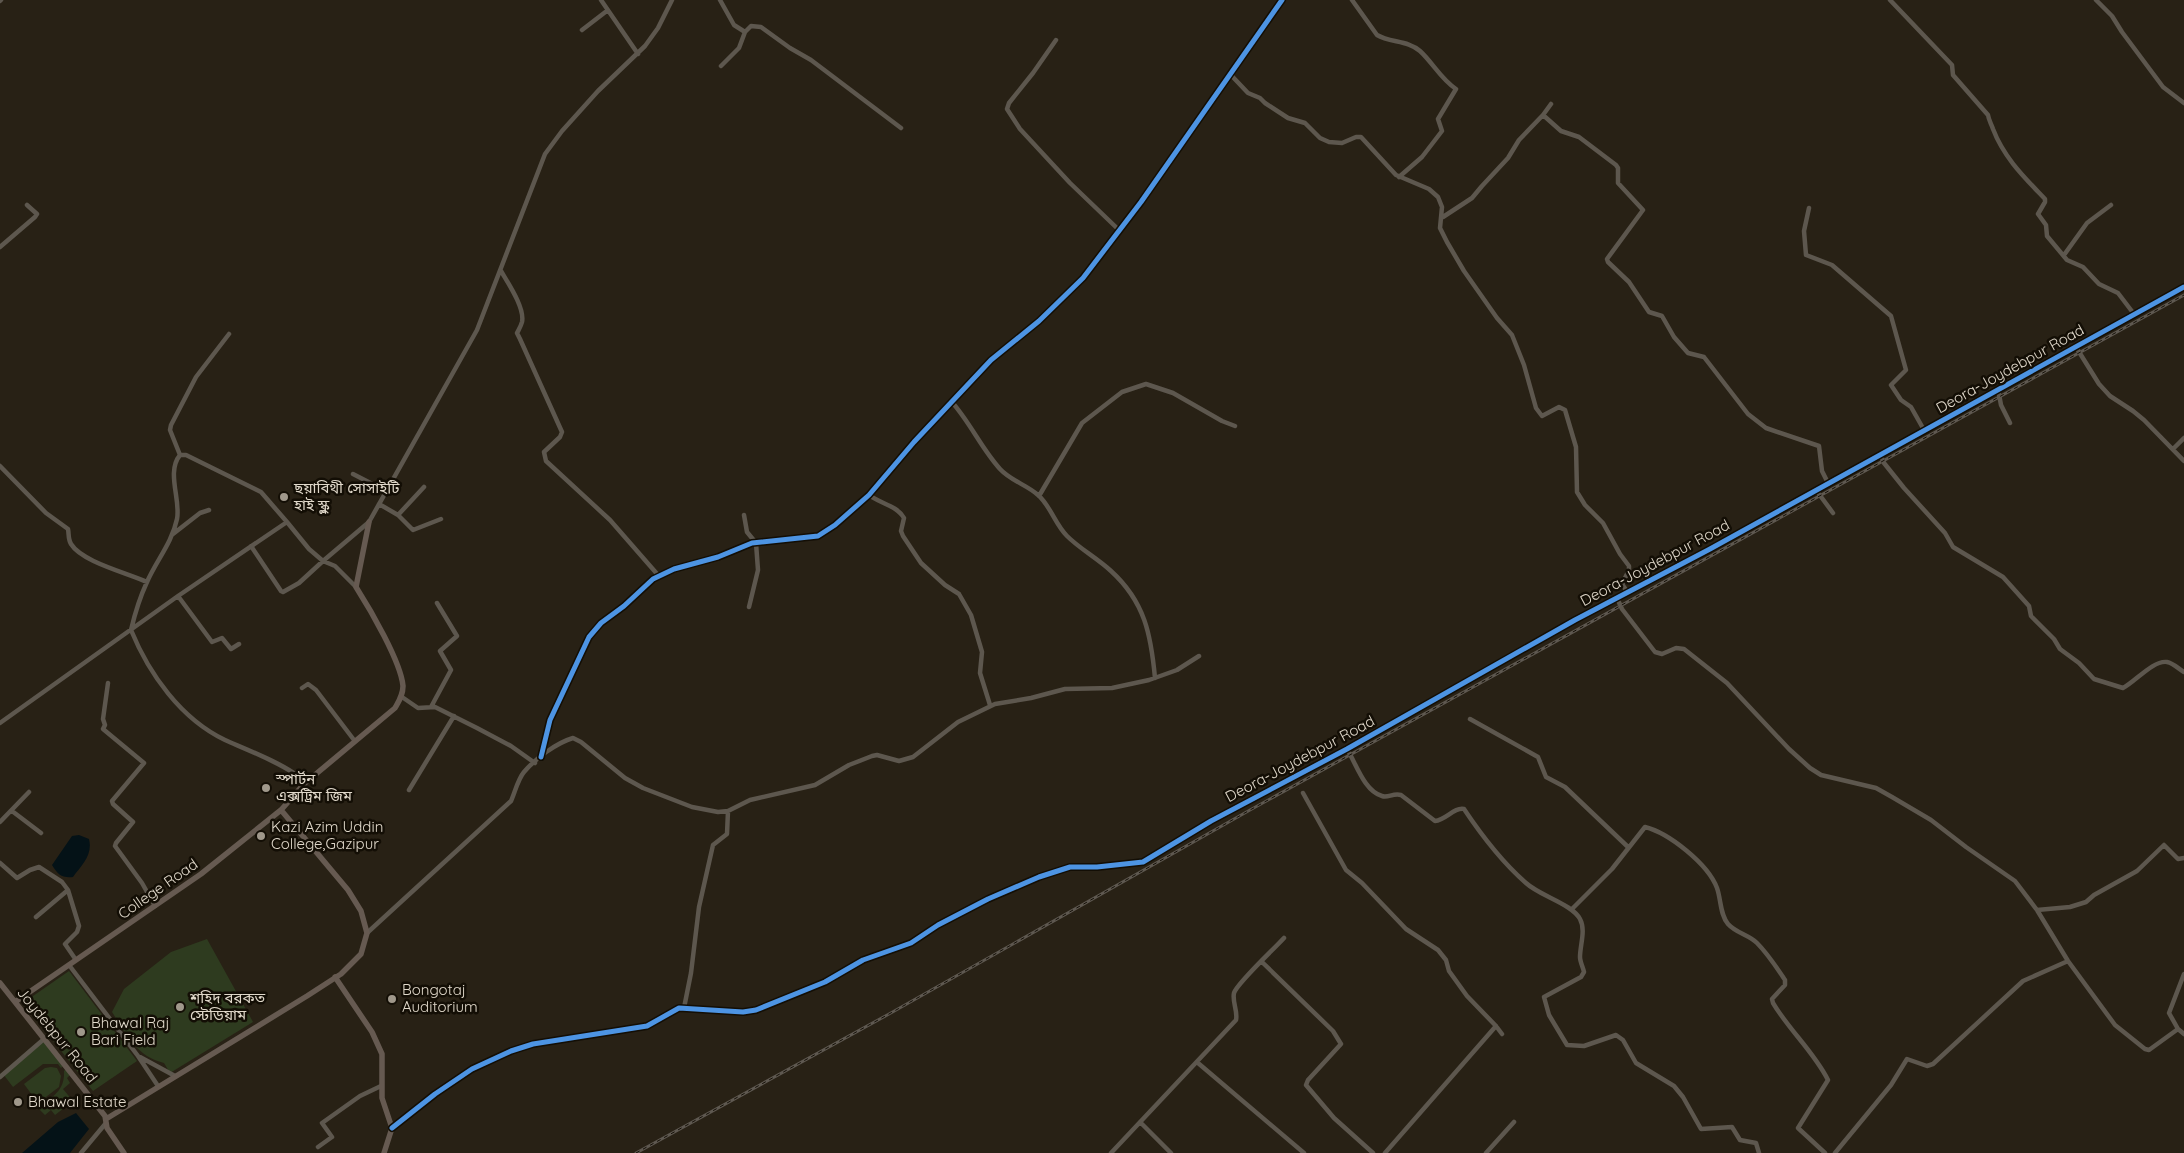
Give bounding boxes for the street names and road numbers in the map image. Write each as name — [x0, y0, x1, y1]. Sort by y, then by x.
street label: Deora-Joydebpur Road — [1932, 320, 2087, 417]
street label: Deora-Joydebpur Road — [1577, 515, 1733, 610]
street label: Deora-Joydebpur Road — [1222, 711, 1378, 806]
street label: College Road — [114, 854, 201, 923]
street label: Joydebpur Road — [13, 983, 102, 1086]

